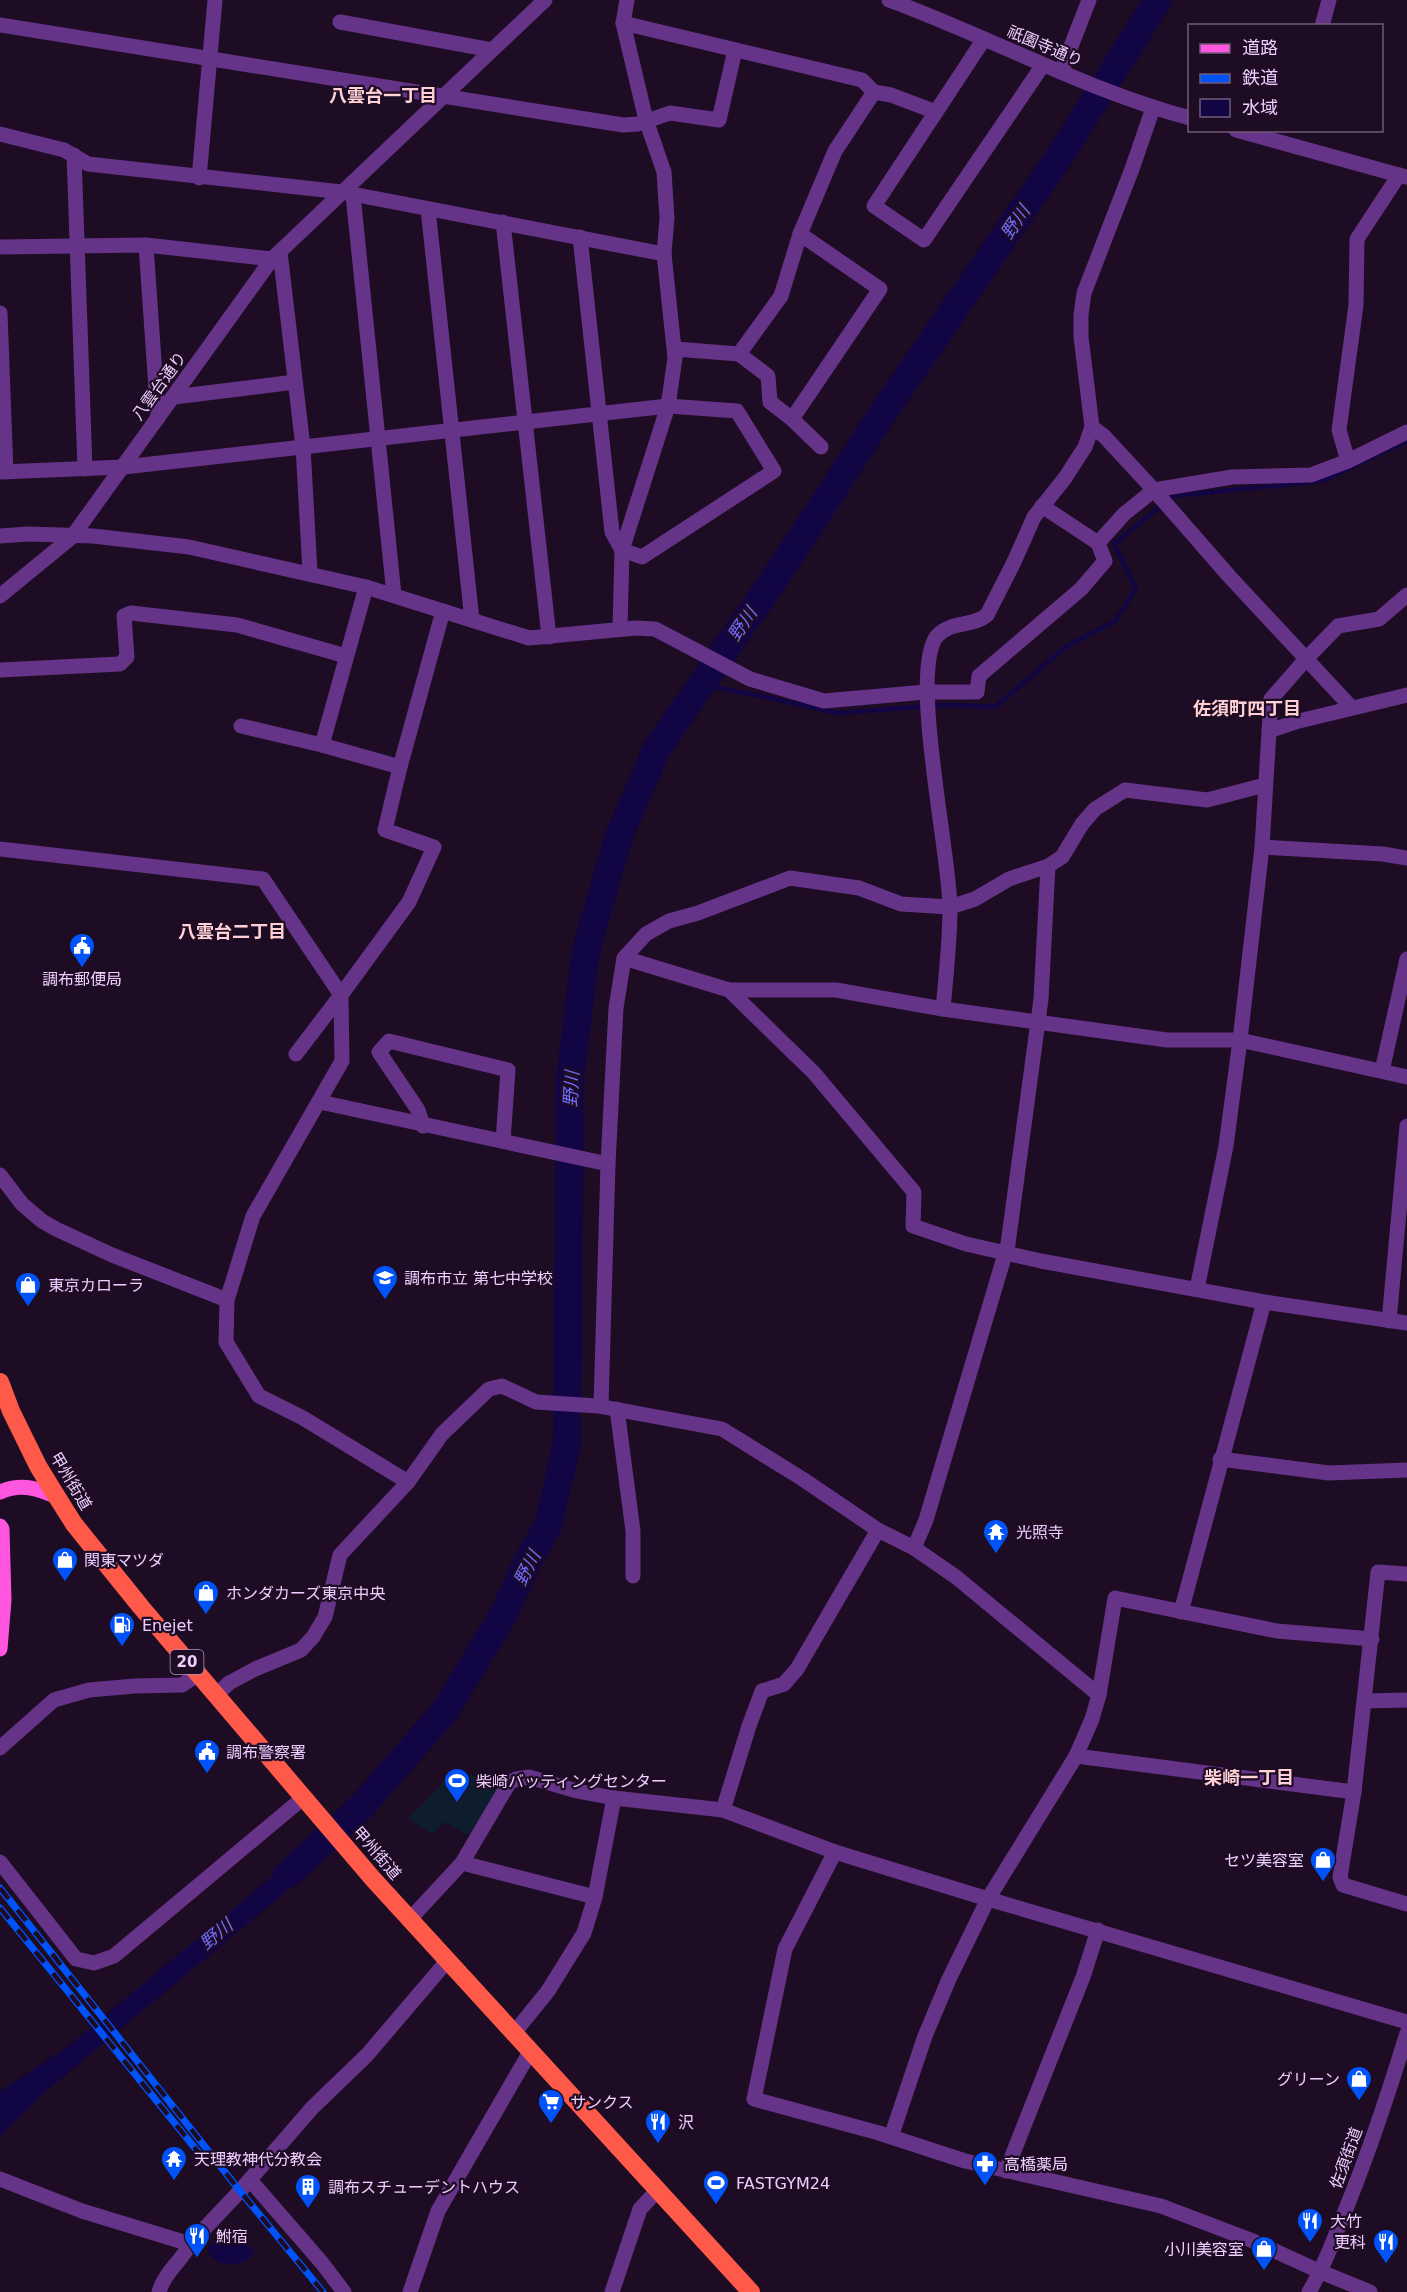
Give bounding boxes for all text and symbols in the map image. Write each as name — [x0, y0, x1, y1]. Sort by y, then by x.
street label: 祇園寺通り — [1004, 22, 1086, 70]
legend — [1188, 24, 1383, 132]
text: 道路 — [1242, 37, 1278, 58]
text: 鉄道 — [1242, 67, 1278, 88]
district label: 八雲台一丁目 — [329, 85, 437, 106]
text: 水域 — [1242, 97, 1278, 118]
water label: 野川 — [996, 200, 1035, 243]
street label: 八雲台通り — [128, 348, 190, 424]
water label: 野川 — [723, 602, 762, 645]
district label: 佐須町四丁目 — [1193, 698, 1301, 719]
district label: 八雲台二丁目 — [178, 921, 286, 942]
public building icon: 調布郵便局 — [67, 931, 97, 969]
place label: 調布郵便局 — [42, 970, 122, 989]
water label: 野川 — [560, 1068, 583, 1108]
school or university icon: 調布市立 第七中学校 — [370, 1263, 400, 1301]
place label: 調布市立 第七中学校 — [404, 1269, 553, 1288]
shop icon: 東京カローラ — [13, 1270, 43, 1308]
place label: 東京カローラ — [48, 1276, 144, 1295]
street label: 甲州街道 — [46, 1449, 96, 1513]
temple icon: 光照寺 — [981, 1517, 1011, 1555]
place label: 光照寺 — [1016, 1523, 1064, 1542]
shop icon: 関東マツダ — [50, 1545, 80, 1583]
water label: 野川 — [509, 1545, 545, 1589]
place label: 関東マツダ — [84, 1551, 164, 1570]
shop icon: ホンダカーズ東京中央 — [191, 1578, 221, 1616]
place label: ホンダカーズ東京中央 — [226, 1584, 385, 1603]
fuel station icon: Enejet — [107, 1610, 137, 1648]
place label: Enejet — [142, 1616, 193, 1635]
road number: 20 — [170, 1650, 204, 1674]
public building icon: 調布警察署 — [192, 1737, 222, 1775]
place label: 調布警察署 — [226, 1743, 306, 1762]
sports icon: 柴崎バッティングセンター — [442, 1766, 472, 1804]
district label: 柴崎一丁目 — [1204, 1767, 1294, 1788]
place label: 柴崎バッティングセンター — [476, 1772, 667, 1791]
street label: 甲州街道 — [349, 1823, 405, 1883]
shop icon: セツ美容室 — [1308, 1845, 1338, 1883]
place label: セツ美容室 — [1224, 1851, 1304, 1870]
water label: 野川 — [195, 1913, 238, 1954]
shop icon: グリーン — [1344, 2064, 1374, 2102]
place label: グリーン — [1277, 2070, 1340, 2089]
supermarket icon: サンクス — [536, 2087, 566, 2125]
place label: サンクス — [570, 2093, 634, 2112]
restaurant icon: 沢 — [643, 2107, 673, 2145]
place label: 沢 — [678, 2113, 694, 2132]
street label: 佐須街道 — [1326, 2125, 1366, 2191]
temple icon: 天理教神代分教会 — [159, 2144, 189, 2182]
pharmacy icon: 高橋薬局 — [970, 2149, 1000, 2187]
place label: 天理教神代分教会 — [194, 2150, 322, 2169]
place label: 高橋薬局 — [1004, 2155, 1068, 2174]
sports icon: FASTGYM24 — [701, 2168, 731, 2206]
building icon: 調布スチューデントハウス — [293, 2172, 323, 2210]
place label: FASTGYM24 — [736, 2174, 830, 2193]
place label: 調布スチューデントハウス — [328, 2178, 520, 2197]
restaurant icon: 大竹 — [1295, 2206, 1325, 2244]
place label: 大竹 — [1330, 2212, 1362, 2231]
restaurant icon: 鮒宿 — [182, 2221, 212, 2259]
place label: 鮒宿 — [216, 2227, 248, 2246]
restaurant icon: 更科 — [1371, 2227, 1401, 2265]
place label: 更科 — [1334, 2233, 1366, 2252]
shop icon: 小川美容室 — [1249, 2234, 1279, 2272]
place label: 小川美容室 — [1164, 2240, 1244, 2259]

